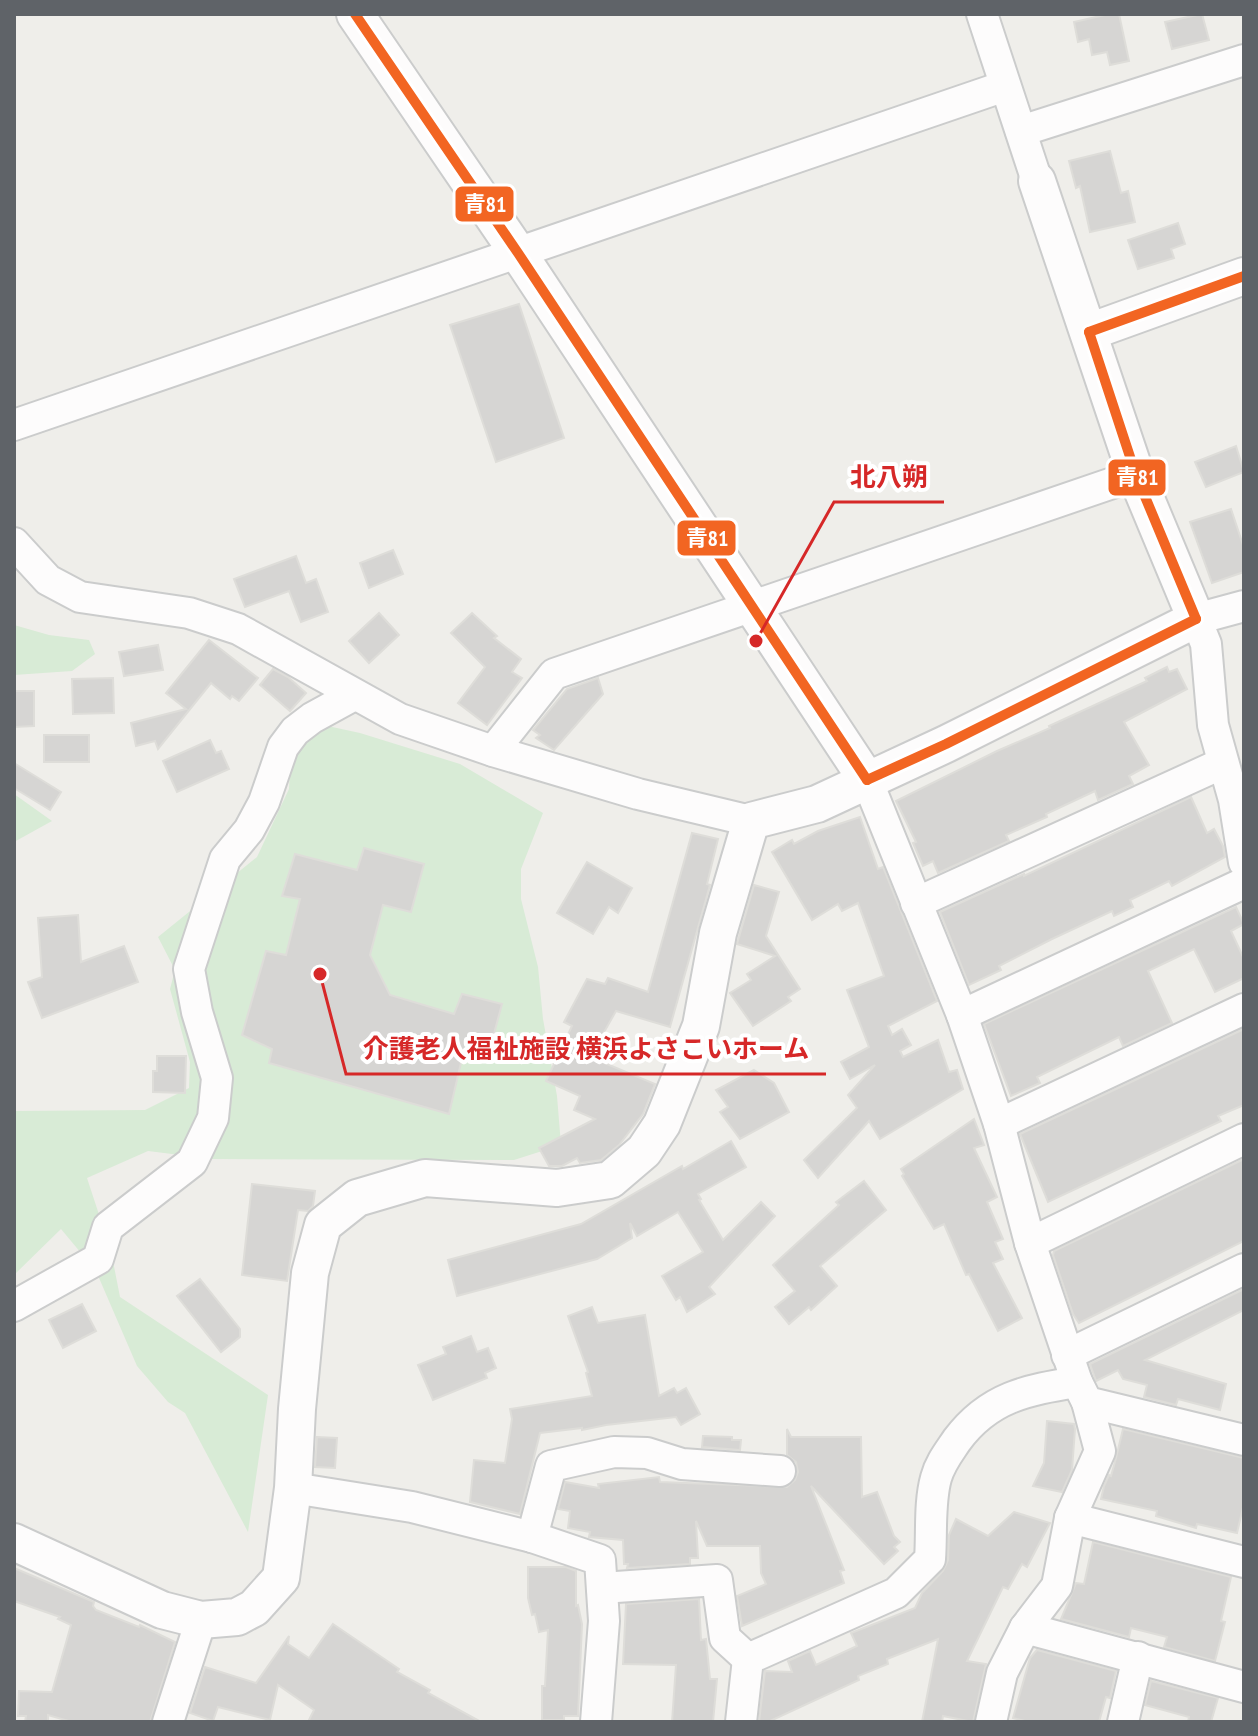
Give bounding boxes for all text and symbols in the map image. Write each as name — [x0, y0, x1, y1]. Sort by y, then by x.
line badge: 青81 — [454, 185, 515, 223]
text: 青81 — [463, 190, 507, 218]
callout: 北八朔 — [834, 452, 944, 502]
line badge: 青81 — [1107, 458, 1167, 497]
text: 北八朔 — [850, 460, 928, 493]
text: 青81 — [1115, 463, 1159, 491]
line badge: 青81 — [676, 519, 737, 557]
text: 青81 — [685, 524, 729, 552]
callout: 介護老人福祉施設 横浜よさこいホーム — [346, 1024, 826, 1074]
text: 介護老人福祉施設 横浜よさこいホーム — [363, 1032, 809, 1065]

